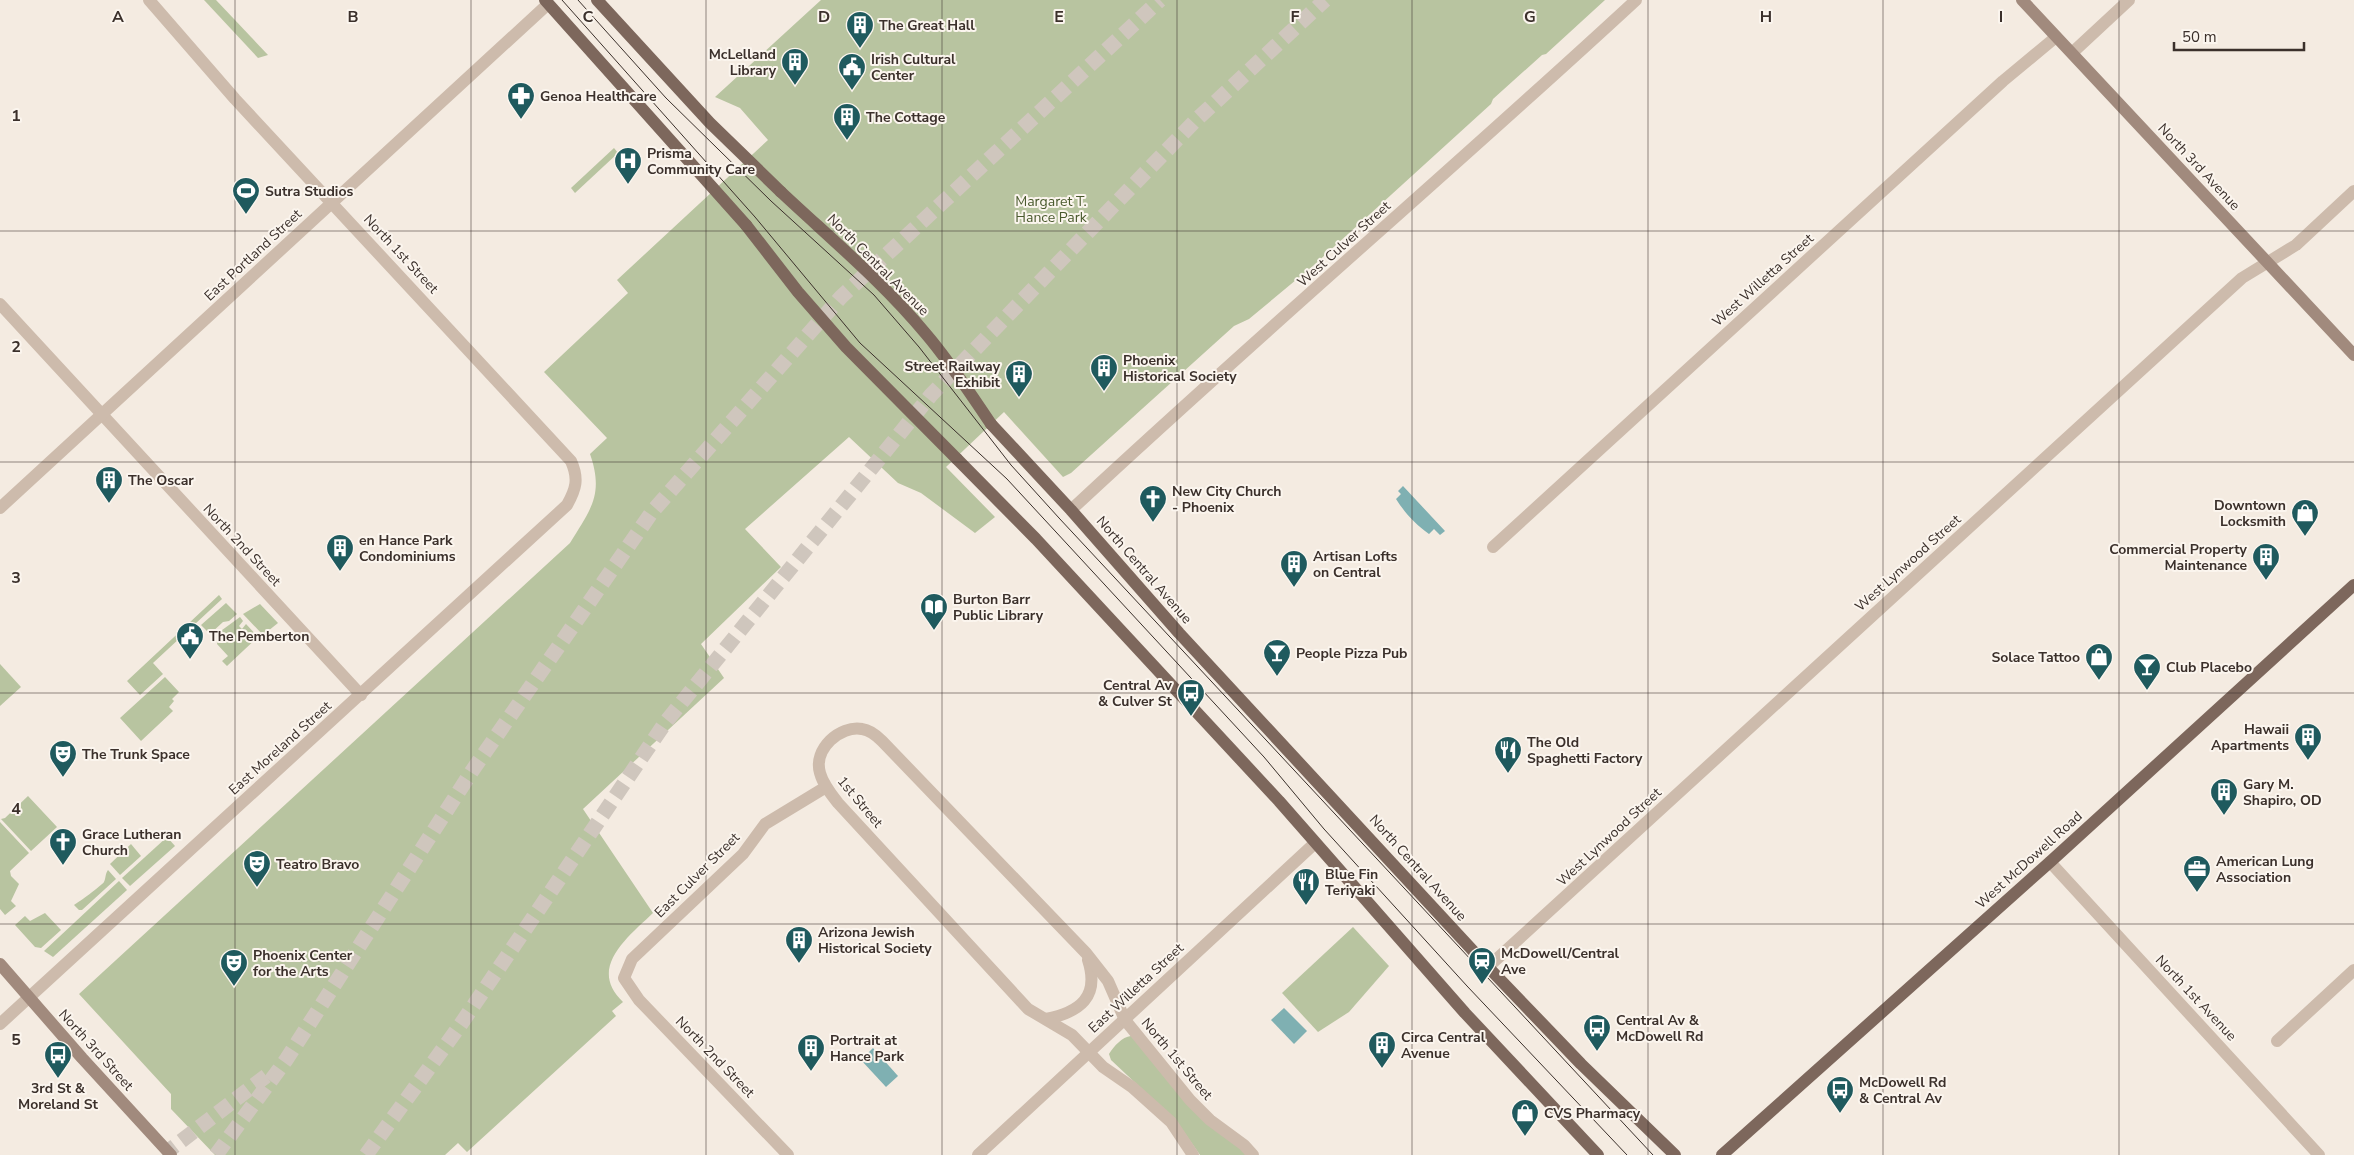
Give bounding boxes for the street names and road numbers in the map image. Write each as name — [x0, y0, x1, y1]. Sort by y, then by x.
street label: North 3rd Avenue — [2154, 119, 2244, 215]
street label: West Culver Street — [1293, 197, 1395, 291]
street label: East Portland Street — [200, 205, 306, 305]
street label: North 1st Street — [359, 210, 443, 298]
street label: North Central Avenue — [823, 210, 933, 320]
street label: West Willetta Street — [1708, 229, 1818, 331]
street label: North 2nd Street — [199, 500, 285, 590]
street label: West Lynwood Street — [1851, 510, 1965, 616]
street label: North Central Avenue — [1092, 512, 1196, 628]
street label: East Moreland Street — [225, 697, 336, 799]
street label: 1st Street — [833, 772, 887, 832]
street label: West Lynwood Street — [1553, 783, 1665, 890]
street label: West McDowell Road — [1972, 807, 2086, 913]
street label: North Central Avenue — [1365, 811, 1471, 925]
street label: East Culver Street — [650, 828, 744, 922]
street label: East Willetta Street — [1084, 939, 1188, 1037]
street label: North 1st Avenue — [2151, 951, 2241, 1045]
street label: North 3rd Street — [54, 1005, 138, 1095]
street label: North 2nd Street — [671, 1012, 759, 1102]
street label: North 1st Street — [1137, 1014, 1217, 1104]

